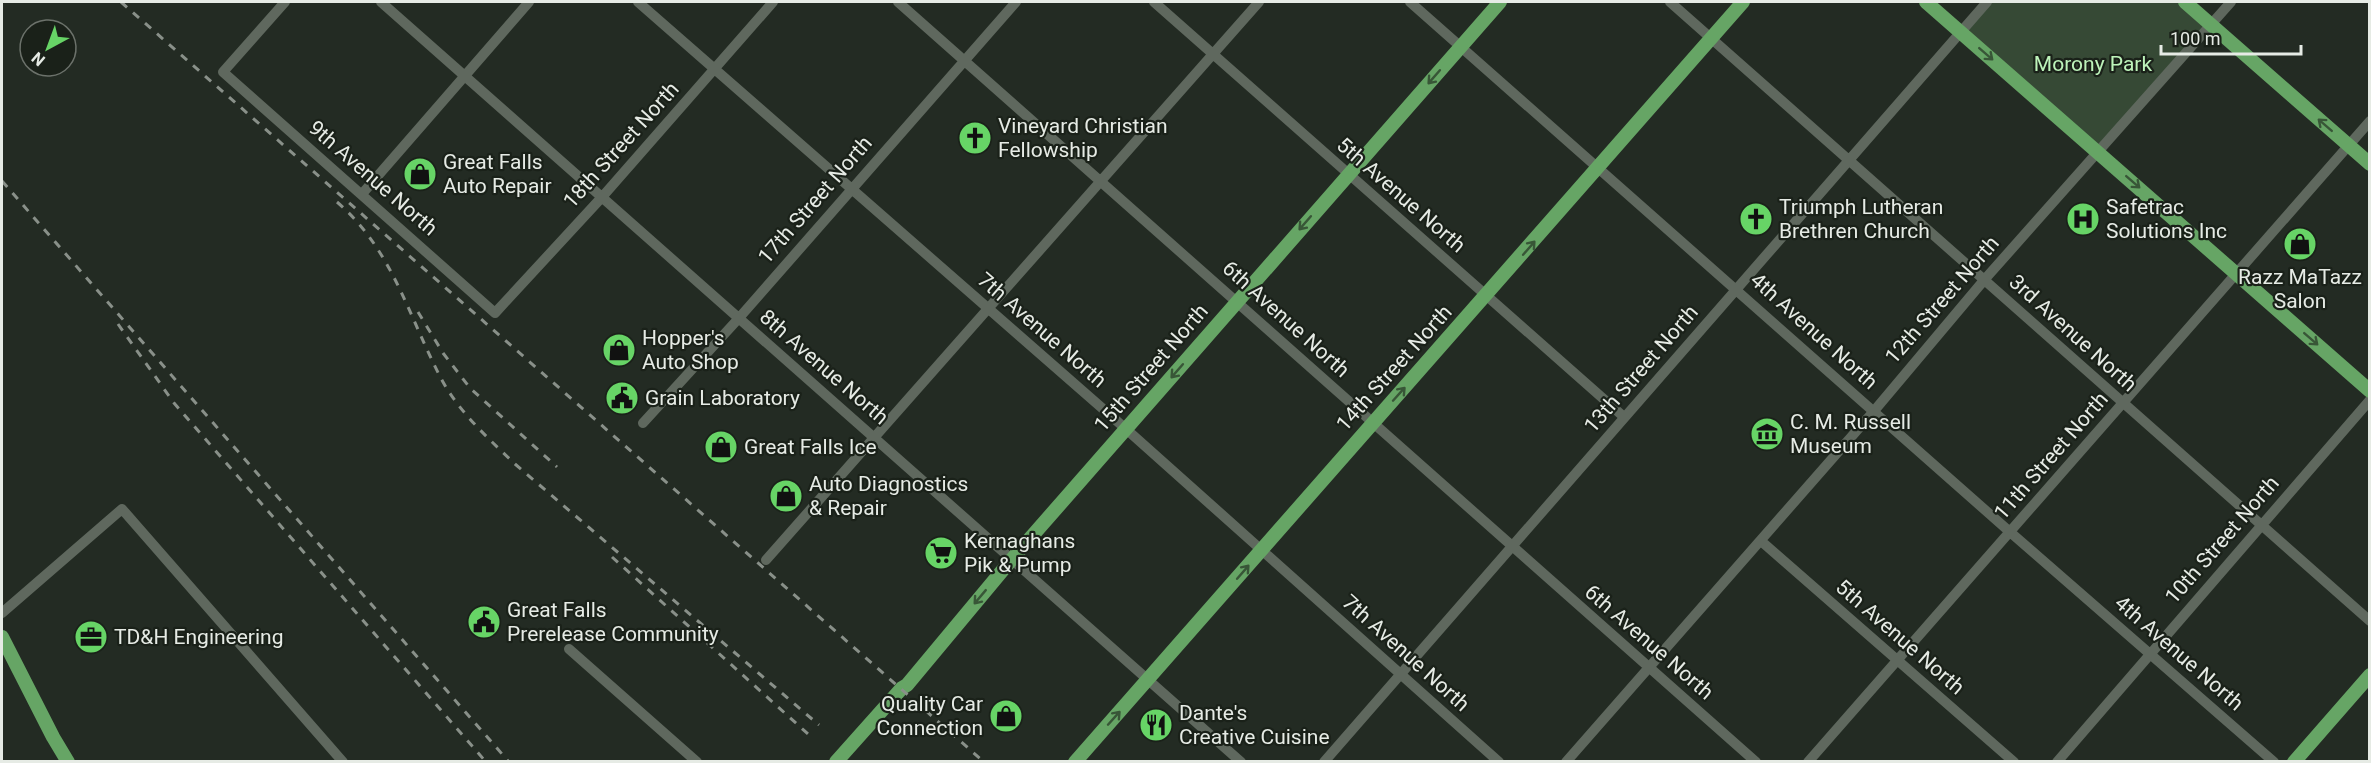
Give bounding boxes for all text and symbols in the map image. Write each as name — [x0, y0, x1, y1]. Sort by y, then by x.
north arrow — [18, 18, 78, 78]
scale bar — [2161, 18, 2300, 56]
text: 100 m — [2170, 28, 2221, 49]
one-way arrow — [1978, 47, 1993, 61]
text: N — [28, 48, 49, 70]
park label: Morony Park — [2034, 52, 2152, 76]
one-way arrow — [1427, 69, 1441, 84]
street label: 18th Street North — [558, 77, 684, 213]
place label: Vineyard Christian Fellowship — [998, 114, 1168, 162]
street label: 9th Avenue North — [304, 116, 442, 240]
one-way arrow — [2318, 118, 2333, 132]
church icon: Vineyard Christian Fellowship — [957, 120, 993, 156]
street label: 17th Street North — [753, 131, 877, 269]
street label: 5th Avenue North — [1332, 133, 1470, 257]
place label: Great Falls Auto Repair — [443, 150, 552, 198]
shop icon: Great Falls Auto Repair — [402, 156, 438, 192]
one-way arrow — [2125, 175, 2140, 189]
place label: Triumph Lutheran Brethren Church — [1779, 195, 1943, 243]
place label: Safetrac Solutions Inc — [2106, 195, 2227, 243]
church icon: Triumph Lutheran Brethren Church — [1738, 201, 1774, 237]
hospital icon: Safetrac Solutions Inc — [2065, 201, 2101, 237]
one-way arrow — [1298, 216, 1312, 231]
shop icon: Razz MaTazz Salon — [2282, 226, 2318, 262]
street label: 12th Street North — [1880, 231, 2004, 369]
one-way arrow — [1522, 241, 1536, 256]
street label: 6th Avenue North — [1218, 256, 1354, 382]
place label: Razz MaTazz Salon — [2238, 265, 2362, 313]
street label: 7th Avenue North — [973, 268, 1111, 392]
street label: 4th Avenue North — [1746, 268, 1882, 394]
street label: 3rd Avenue North — [2005, 270, 2141, 396]
street label: 15th Street North — [1089, 299, 1213, 437]
street label: 14th Street North — [1331, 300, 1457, 436]
street label: 13th Street North — [1579, 300, 1703, 438]
street label: 8th Avenue North — [755, 305, 893, 429]
place label: Hopper's Auto Shop — [642, 326, 739, 374]
shop icon: Hopper's Auto Shop — [601, 332, 637, 368]
one-way arrow — [2303, 332, 2318, 346]
one-way arrow — [1170, 363, 1184, 378]
public building icon: Grain Laboratory — [604, 380, 640, 416]
place label: Grain Laboratory — [645, 386, 800, 410]
one-way arrow — [1392, 386, 1406, 401]
street label: 11th Street North — [1989, 387, 2113, 525]
place label: C. M. Russell Museum — [1790, 410, 1911, 458]
museum icon: C. M. Russell Museum — [1749, 416, 1785, 452]
shop icon: Great Falls Ice — [703, 429, 739, 465]
place label: Great Falls Ice — [744, 435, 877, 459]
street label: 10th Street North — [2160, 471, 2284, 609]
place label: Auto Diagnostics & Repair — [809, 472, 968, 520]
shop icon: Auto Diagnostics & Repair — [768, 478, 804, 514]
place label: Kernaghans Pik & Pump — [964, 529, 1075, 577]
supermarket icon: Kernaghans Pik & Pump — [923, 535, 959, 571]
one-way arrow — [1236, 565, 1250, 580]
street label: 5th Avenue North — [1831, 575, 1969, 699]
street label: 6th Avenue North — [1580, 580, 1718, 704]
one-way arrow — [973, 589, 987, 604]
street label: 7th Avenue North — [1338, 590, 1474, 716]
street label: 4th Avenue North — [2110, 591, 2248, 715]
place label: Great Falls Prerelease Community — [507, 598, 719, 646]
public building icon: Great Falls Prerelease Community — [466, 604, 502, 640]
office icon: TD&H Engineering — [73, 619, 109, 655]
place label: TD&H Engineering — [114, 625, 283, 649]
place label: Quality Car Connection — [876, 692, 983, 740]
shop icon: Quality Car Connection — [988, 698, 1024, 734]
place label: Dante's Creative Cuisine — [1179, 701, 1330, 749]
restaurant icon: Dante's Creative Cuisine — [1138, 707, 1174, 743]
one-way arrow — [1107, 711, 1121, 726]

